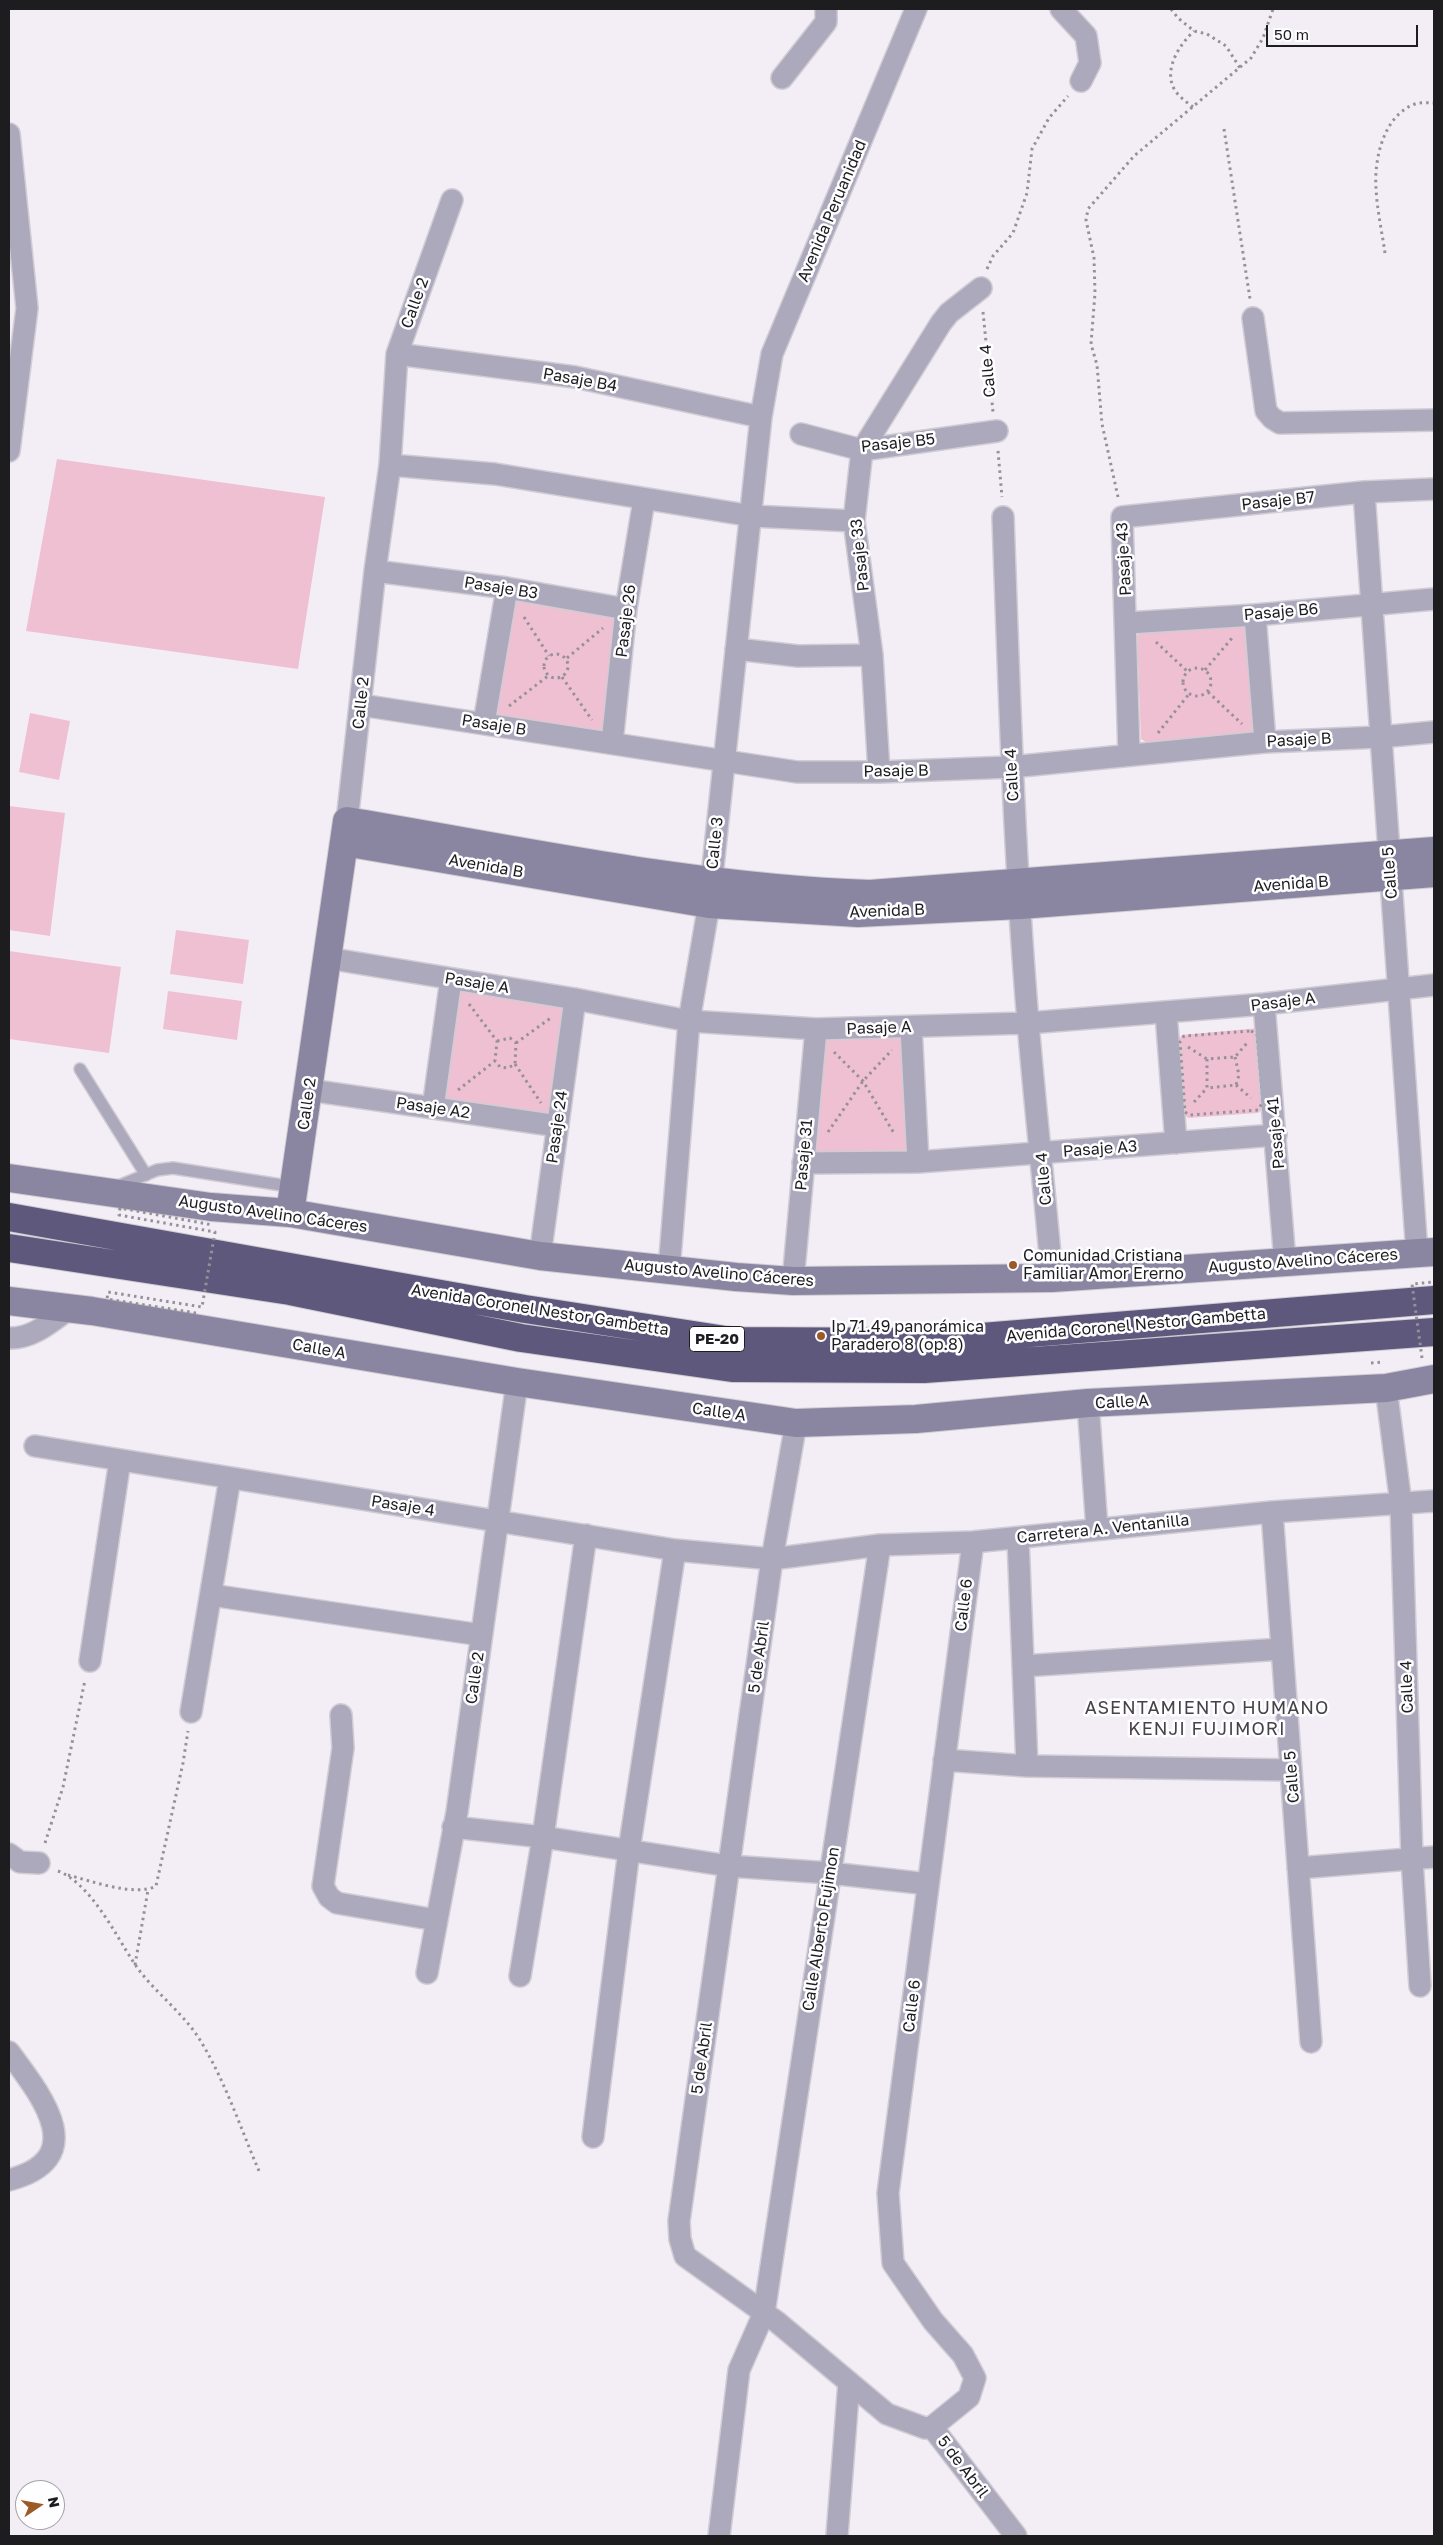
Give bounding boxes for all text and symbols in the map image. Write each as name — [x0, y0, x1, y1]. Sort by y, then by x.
scale bar — [1268, 15, 1420, 47]
text: 50 m — [1274, 25, 1309, 43]
street label: Avenida Peruanidad — [793, 137, 871, 285]
street label: Calle 2 — [397, 275, 433, 331]
street label: Calle 4 — [976, 344, 1000, 398]
street label: Pasaje B4 — [541, 364, 619, 396]
street label: Pasaje B5 — [860, 430, 936, 456]
street label: Pasaje B7 — [1240, 488, 1316, 514]
street label: Pasaje 33 — [847, 518, 873, 592]
street label: Pasaje 43 — [1112, 522, 1136, 596]
street label: Pasaje B3 — [463, 573, 539, 603]
street label: Pasaje 26 — [612, 583, 640, 659]
street label: Pasaje B6 — [1243, 599, 1319, 625]
street label: Calle 2 — [349, 676, 373, 730]
street label: Pasaje B — [460, 710, 528, 740]
street label: Pasaje B — [1266, 729, 1332, 751]
street label: Calle 4 — [1001, 748, 1023, 802]
street label: Pasaje B — [863, 761, 929, 781]
street label: Calle 3 — [703, 816, 727, 870]
street label: Calle 5 — [1379, 846, 1401, 900]
street label: Avenida B — [447, 850, 525, 882]
street label: Avenida B — [1253, 872, 1329, 896]
street label: Avenida B — [849, 900, 925, 922]
street label: Pasaje A — [443, 968, 511, 998]
street label: Pasaje A — [1249, 989, 1317, 1015]
street label: Pasaje A — [846, 1017, 912, 1039]
street label: Calle 2 — [294, 1077, 320, 1131]
street label: Pasaje 24 — [542, 1089, 572, 1165]
street label: Pasaje A2 — [395, 1093, 471, 1123]
street label: Pasaje 41 — [1263, 1096, 1289, 1170]
street label: Pasaje 31 — [791, 1119, 817, 1191]
street label: Pasaje A3 — [1062, 1137, 1138, 1161]
street label: Calle 4 — [1032, 1152, 1056, 1206]
street label: Augusto Avelino Cáceres — [177, 1191, 369, 1237]
street label: Augusto Avelino Cáceres — [1207, 1245, 1399, 1277]
place label: Comunidad Cristiana Familiar Amor Ererno — [1023, 1246, 1184, 1284]
street label: Augusto Avelino Cáceres — [623, 1255, 815, 1291]
marker: Comunidad Cristiana Familiar Amor Ererno — [1007, 1259, 1019, 1271]
street label: Avenida Coronel Nestor Gambetta — [410, 1280, 670, 1340]
street label: Avenida Coronel Nestor Gambetta — [1005, 1304, 1267, 1346]
place label: Ip 71.49 panorámica Paradero 8 (op.8) — [831, 1317, 984, 1355]
road number: PE-20 — [690, 1326, 744, 1352]
marker: Ip 71.49 panorámica Paradero 8 (op.8) — [815, 1330, 827, 1342]
street label: Calle A — [291, 1335, 347, 1363]
street label: Calle A — [1095, 1391, 1149, 1413]
street label: Calle A — [691, 1399, 747, 1425]
street label: Pasaje 4 — [370, 1491, 436, 1521]
street label: Carretera A. Ventanilla — [1016, 1510, 1190, 1548]
street label: Calle 6 — [951, 1578, 977, 1632]
street label: 5 de Abril — [744, 1620, 774, 1694]
street label: Calle 2 — [462, 1651, 488, 1705]
street label: Calle 4 — [1396, 1660, 1418, 1714]
district label: ASENTAMIENTO HUMANO KENJI FUJIMORI — [1082, 1697, 1332, 1740]
street label: Calle 5 — [1281, 1750, 1303, 1804]
street label: Calle Alberto Fujimon — [799, 1846, 843, 2012]
street label: Calle 6 — [899, 1979, 925, 2033]
street label: 5 de Abril — [687, 2021, 717, 2095]
street label: 5 de Abril — [933, 2432, 993, 2502]
north arrow — [15, 2480, 65, 2530]
text: N — [45, 2495, 64, 2509]

